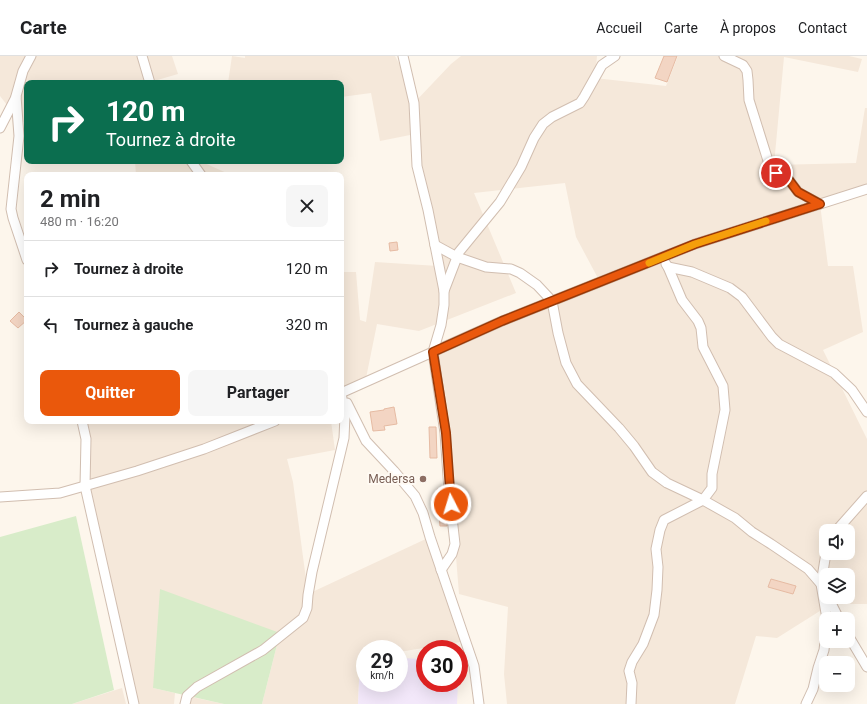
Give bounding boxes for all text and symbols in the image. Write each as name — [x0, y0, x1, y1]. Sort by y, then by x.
text: Carte — [20, 16, 67, 39]
text: Accueil — [596, 20, 642, 36]
text: Carte — [664, 20, 698, 36]
text: À propos — [720, 20, 776, 36]
text: Contact — [798, 20, 847, 36]
text: 120 m — [106, 95, 185, 128]
icon: right — [40, 96, 92, 148]
text: Tournez à droite — [106, 129, 235, 150]
pin — [759, 156, 793, 190]
icon: arrive — [765, 162, 787, 184]
text: 2 min — [40, 185, 100, 213]
button: close — [286, 185, 328, 227]
text: 480 m · 16:20 — [40, 214, 119, 229]
icon: right — [40, 258, 62, 280]
text: Tournez à droite — [74, 260, 183, 278]
text: 120 m — [286, 260, 328, 278]
icon: left — [40, 314, 62, 336]
text: Tournez à gauche — [74, 316, 193, 334]
text: 320 m — [286, 316, 328, 334]
button: Quitter — [40, 370, 180, 416]
button: Partager — [188, 370, 328, 416]
place label: Medersa — [368, 472, 415, 486]
marker: Medersa — [418, 474, 428, 484]
position arrow — [430, 483, 472, 525]
map controls — [819, 524, 855, 692]
button: sound — [819, 524, 855, 560]
button: layers — [819, 568, 855, 604]
button: + — [819, 612, 855, 648]
speed limit sign: 30 — [416, 640, 468, 692]
text: 29 — [371, 649, 393, 673]
button: − — [819, 656, 855, 692]
text: km/h — [370, 670, 394, 681]

